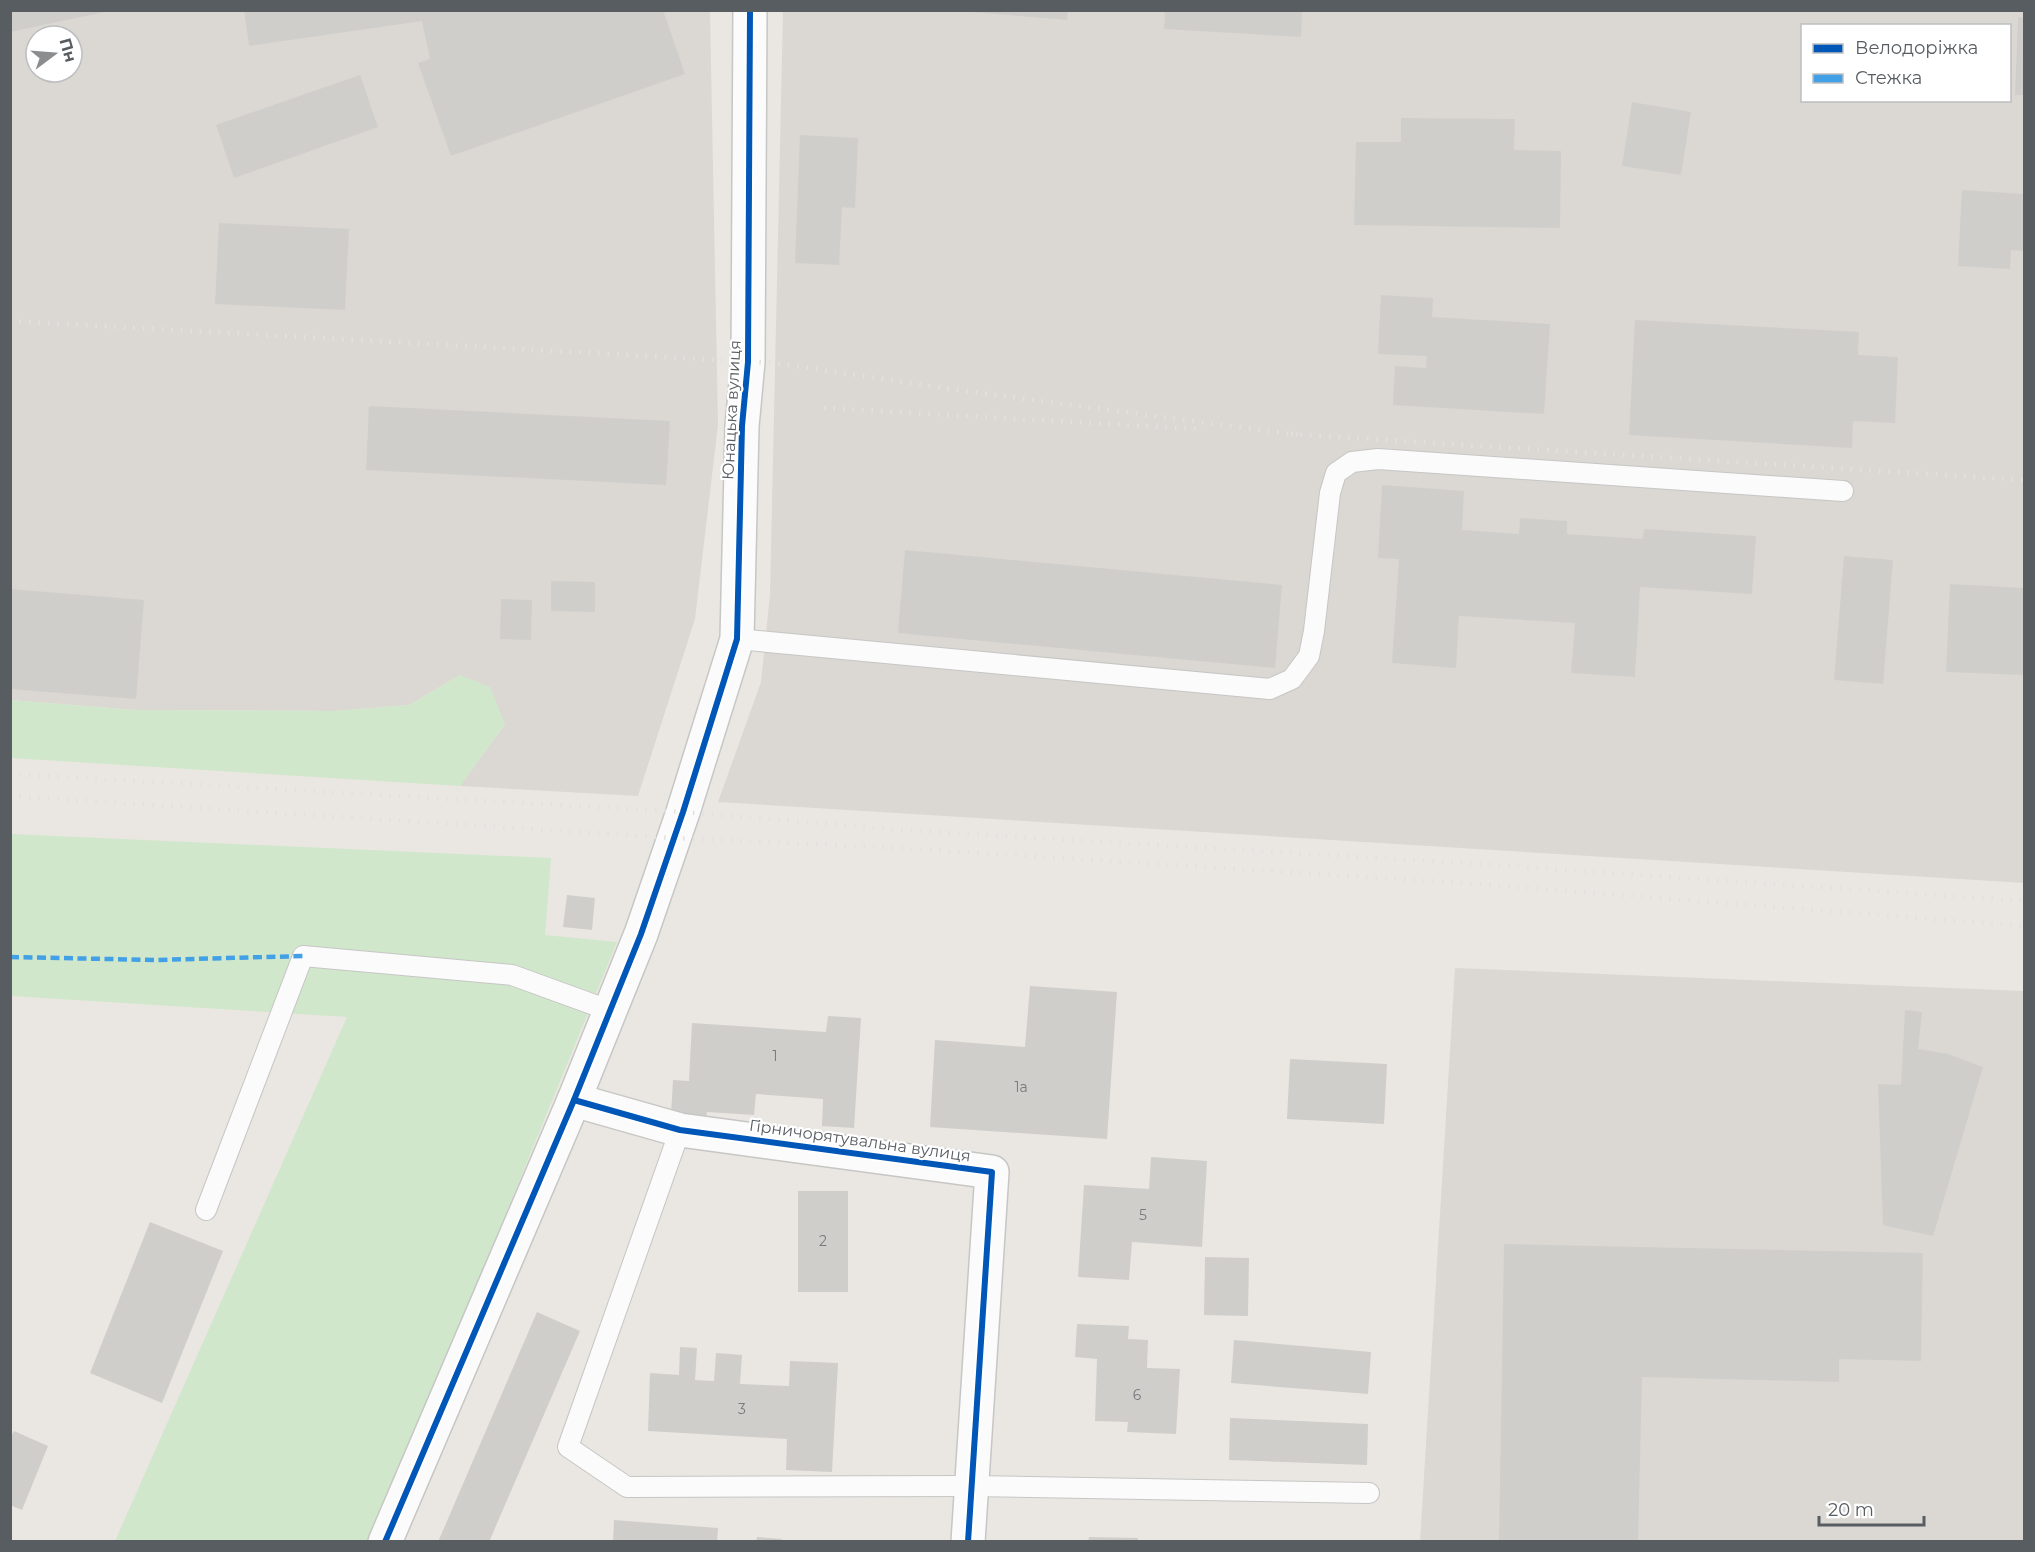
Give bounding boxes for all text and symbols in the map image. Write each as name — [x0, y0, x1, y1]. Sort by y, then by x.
north arrow — [24, 24, 84, 84]
legend — [1801, 24, 2011, 102]
text: Пн — [55, 36, 80, 64]
text: Велодоріжка — [1855, 37, 1978, 59]
text: Стежка — [1855, 67, 1922, 89]
street label: Юнацька вулиця — [718, 339, 745, 481]
house number: 1 — [772, 1047, 778, 1065]
house number: 1а — [1014, 1078, 1028, 1096]
street label: Гірничорятувальна вулиця — [748, 1116, 972, 1165]
house number: 5 — [1139, 1206, 1147, 1224]
house number: 2 — [819, 1232, 827, 1250]
house number: 6 — [1133, 1386, 1142, 1404]
house number: 3 — [738, 1400, 746, 1418]
scale bar — [1819, 1489, 1924, 1527]
text: 20 m — [1828, 1499, 1874, 1521]

